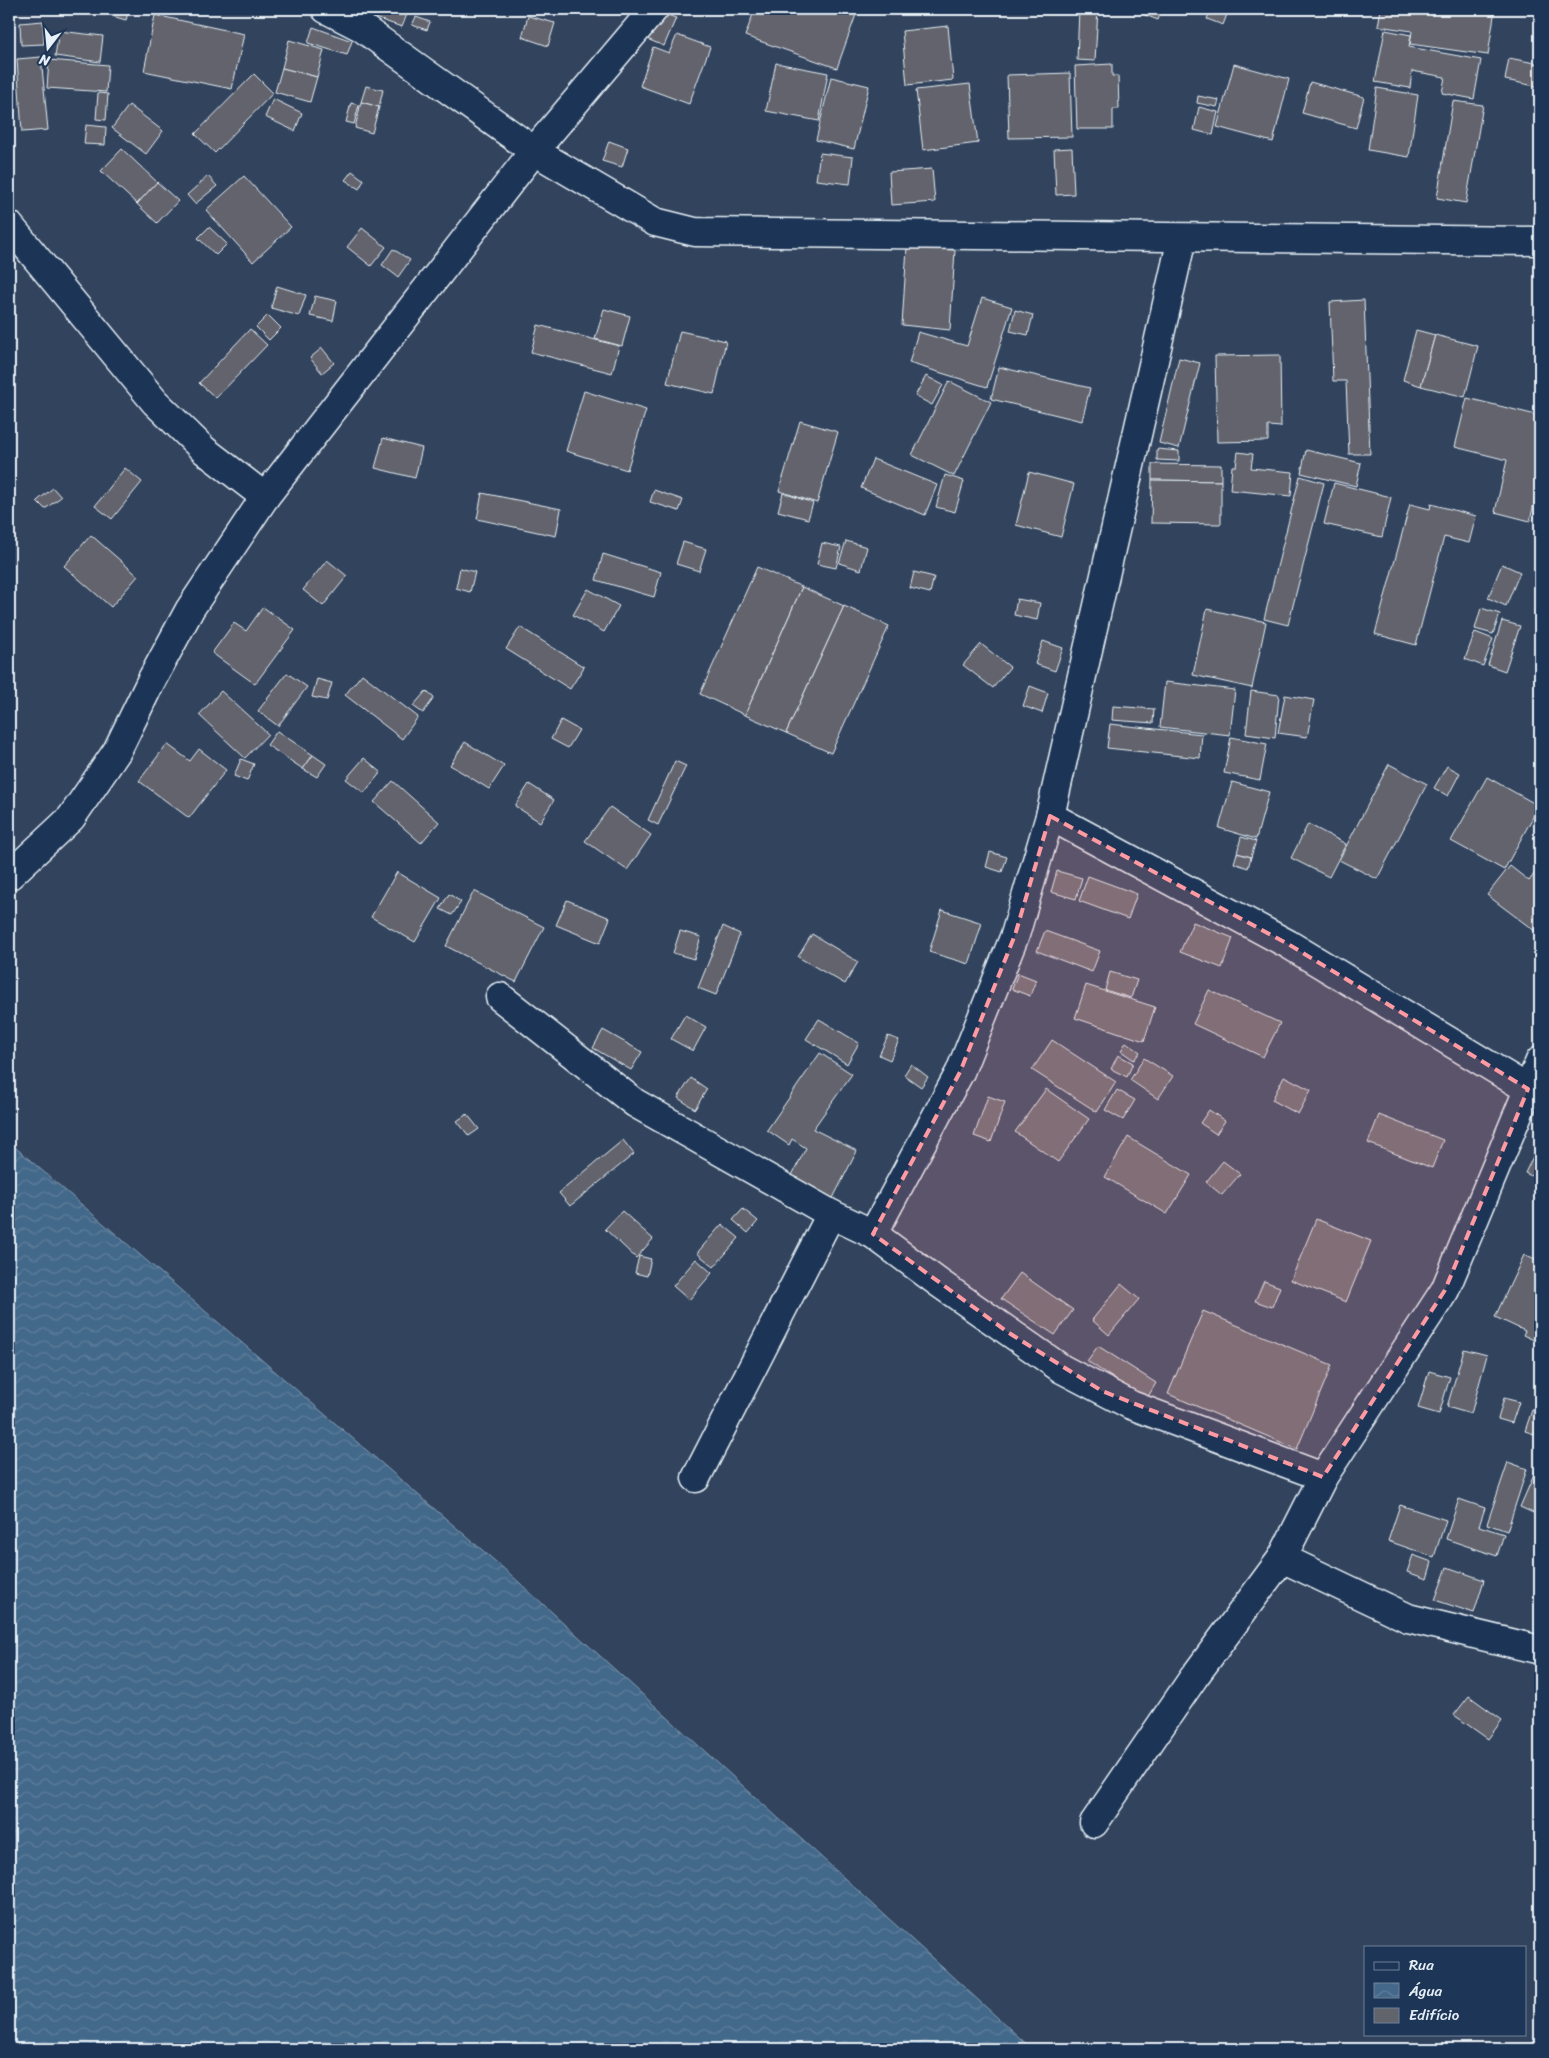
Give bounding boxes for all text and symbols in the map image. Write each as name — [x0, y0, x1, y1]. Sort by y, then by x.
north arrow — [22, 22, 72, 72]
text: N — [36, 47, 54, 74]
legend — [1364, 1946, 1526, 2036]
text: Rua — [1409, 1952, 1434, 1978]
text: Água — [1408, 1978, 1442, 2004]
text: Edifício — [1409, 2002, 1460, 2028]

